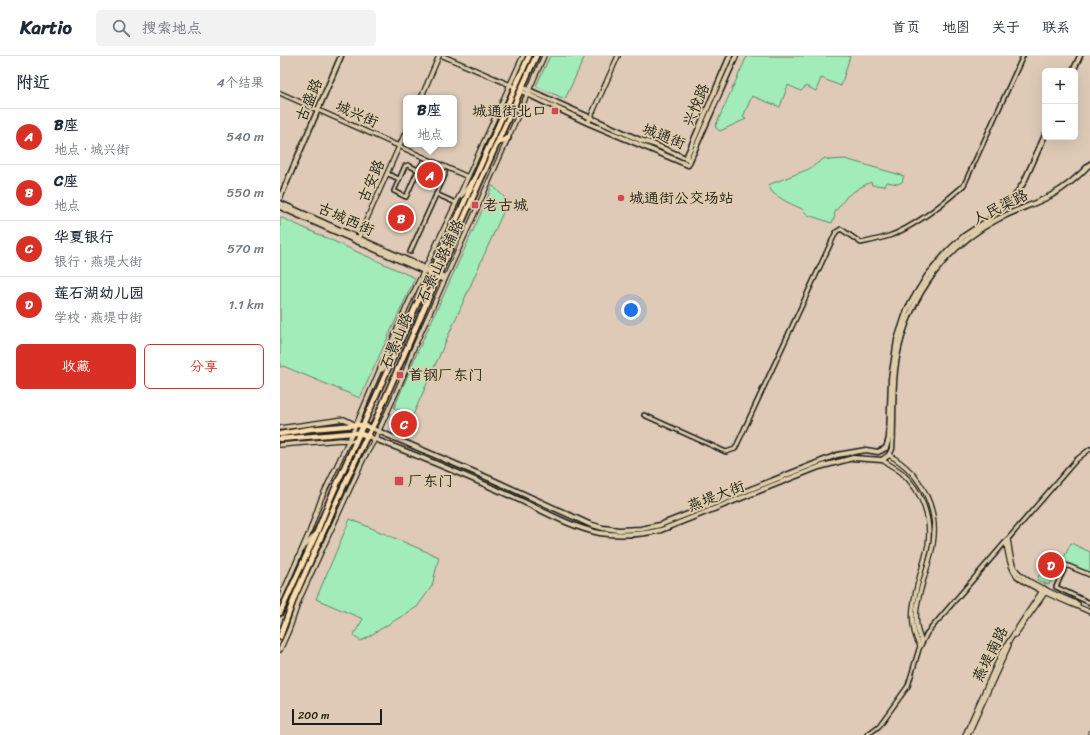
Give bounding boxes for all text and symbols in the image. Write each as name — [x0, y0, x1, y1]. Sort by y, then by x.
search box — [96, 10, 376, 46]
text: Kartio — [20, 11, 72, 44]
text: 搜索地点 — [142, 15, 202, 41]
text: 首页 — [892, 15, 920, 40]
text: 地图 — [942, 15, 970, 40]
text: 关于 — [992, 15, 1020, 40]
text: 联系 — [1042, 15, 1070, 40]
icon: search — [110, 17, 132, 39]
text: 附近 — [16, 67, 50, 97]
map controls — [1042, 68, 1078, 140]
button: + — [1042, 68, 1078, 104]
text: 4个结果 — [217, 71, 264, 94]
street label: 古盛路 — [288, 74, 330, 126]
street label: 兴悦路 — [675, 79, 717, 131]
street label: 城兴街 — [331, 93, 383, 135]
popup — [403, 95, 457, 147]
text: B座 — [417, 97, 441, 123]
place label: 城通街北口 — [472, 98, 547, 124]
button: − — [1042, 104, 1078, 140]
marker: 城通街北口 — [550, 106, 560, 116]
text: B座 — [54, 112, 78, 138]
street label: 城通街 — [638, 116, 690, 156]
text: 地点 — [417, 123, 443, 146]
text: A — [25, 125, 33, 148]
text: 540 m — [226, 125, 264, 148]
text: 地点 · 城兴街 — [54, 138, 129, 161]
street label: 古安路 — [350, 155, 392, 207]
pin: A — [417, 160, 443, 190]
text: C座 — [54, 168, 78, 194]
text: B — [25, 181, 33, 204]
text: 550 m — [227, 181, 264, 204]
street label: 人民渠路 — [967, 182, 1033, 232]
place label: 城通街公交场站 — [629, 185, 734, 211]
place label: 老古城 — [483, 192, 528, 218]
marker: 城通街公交场站 — [616, 193, 626, 203]
text: 地点 — [54, 194, 80, 217]
street label: 古城西街 — [313, 195, 379, 243]
marker: 老古城 — [470, 200, 480, 210]
pin: B — [388, 203, 414, 233]
street label: 石景山路辅路 — [409, 215, 471, 307]
text: 华夏银行 — [54, 224, 114, 250]
text: C — [25, 237, 33, 260]
text: 570 m — [227, 237, 264, 260]
text: 银行 · 燕堤大街 — [54, 250, 142, 273]
text: 莲石湖幼儿园 — [54, 280, 144, 306]
text: D — [25, 293, 33, 316]
text: 1.1 km — [229, 293, 264, 316]
your location — [621, 300, 641, 320]
text: 学校 · 燕堤中街 — [54, 306, 142, 329]
street label: 石景山路 — [372, 308, 420, 374]
button: 收藏 — [16, 344, 136, 389]
button: 分享 — [144, 344, 264, 389]
place label: 首钢厂东门 — [408, 362, 483, 388]
marker: 首钢厂东门 — [395, 370, 405, 380]
pin: C — [391, 409, 417, 439]
place label: 厂东门 — [408, 468, 453, 494]
street label: 燕堤大街 — [683, 473, 749, 519]
marker: 厂东门 — [393, 475, 405, 487]
pin: D — [1038, 550, 1064, 580]
street label: 燕堤南路 — [965, 621, 1015, 687]
text: 200 m — [298, 706, 330, 725]
scale bar — [292, 707, 382, 726]

